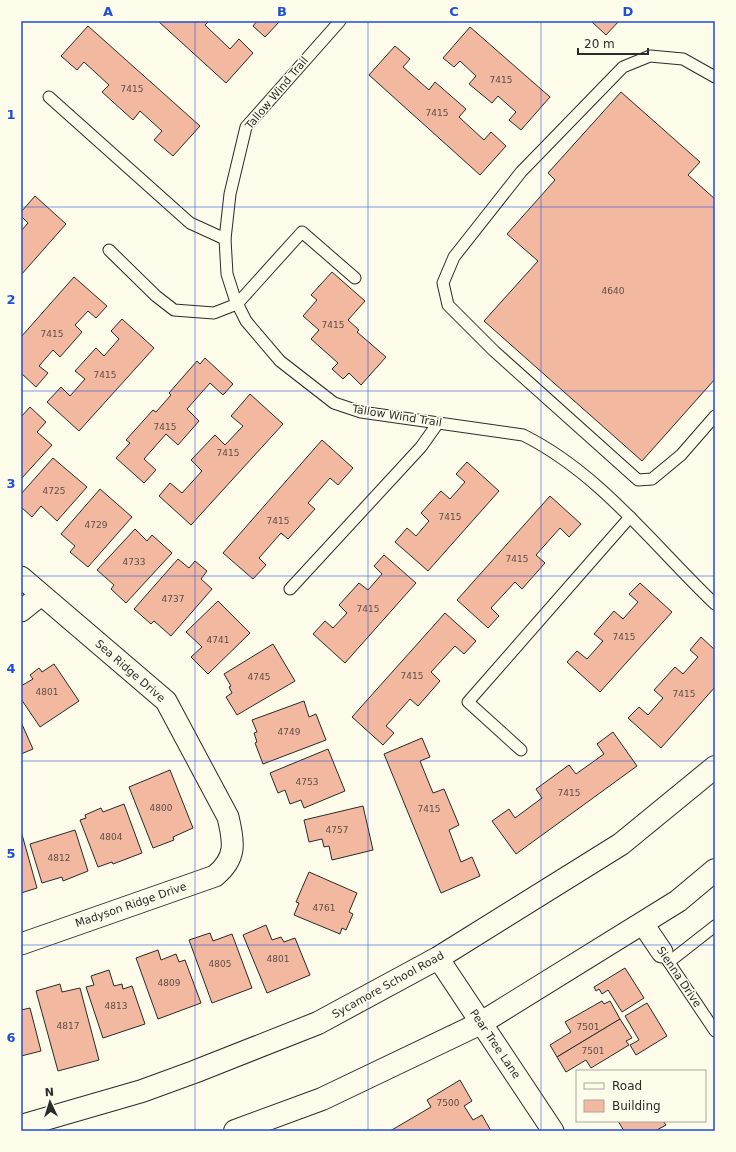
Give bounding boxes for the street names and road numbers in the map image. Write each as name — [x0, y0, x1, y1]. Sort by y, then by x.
street label: Tallow Wind Trail — [242, 54, 311, 133]
street label: Tallow Wind Trail — [350, 402, 443, 430]
street label: Sea Ridge Drive — [92, 637, 168, 705]
street label: Madyson Ridge Drive — [74, 880, 189, 930]
street label: Sienna Drive — [654, 944, 704, 1010]
street label: Sycamore School Road — [330, 949, 446, 1021]
street label: Pear Tree Lane — [467, 1007, 523, 1081]

